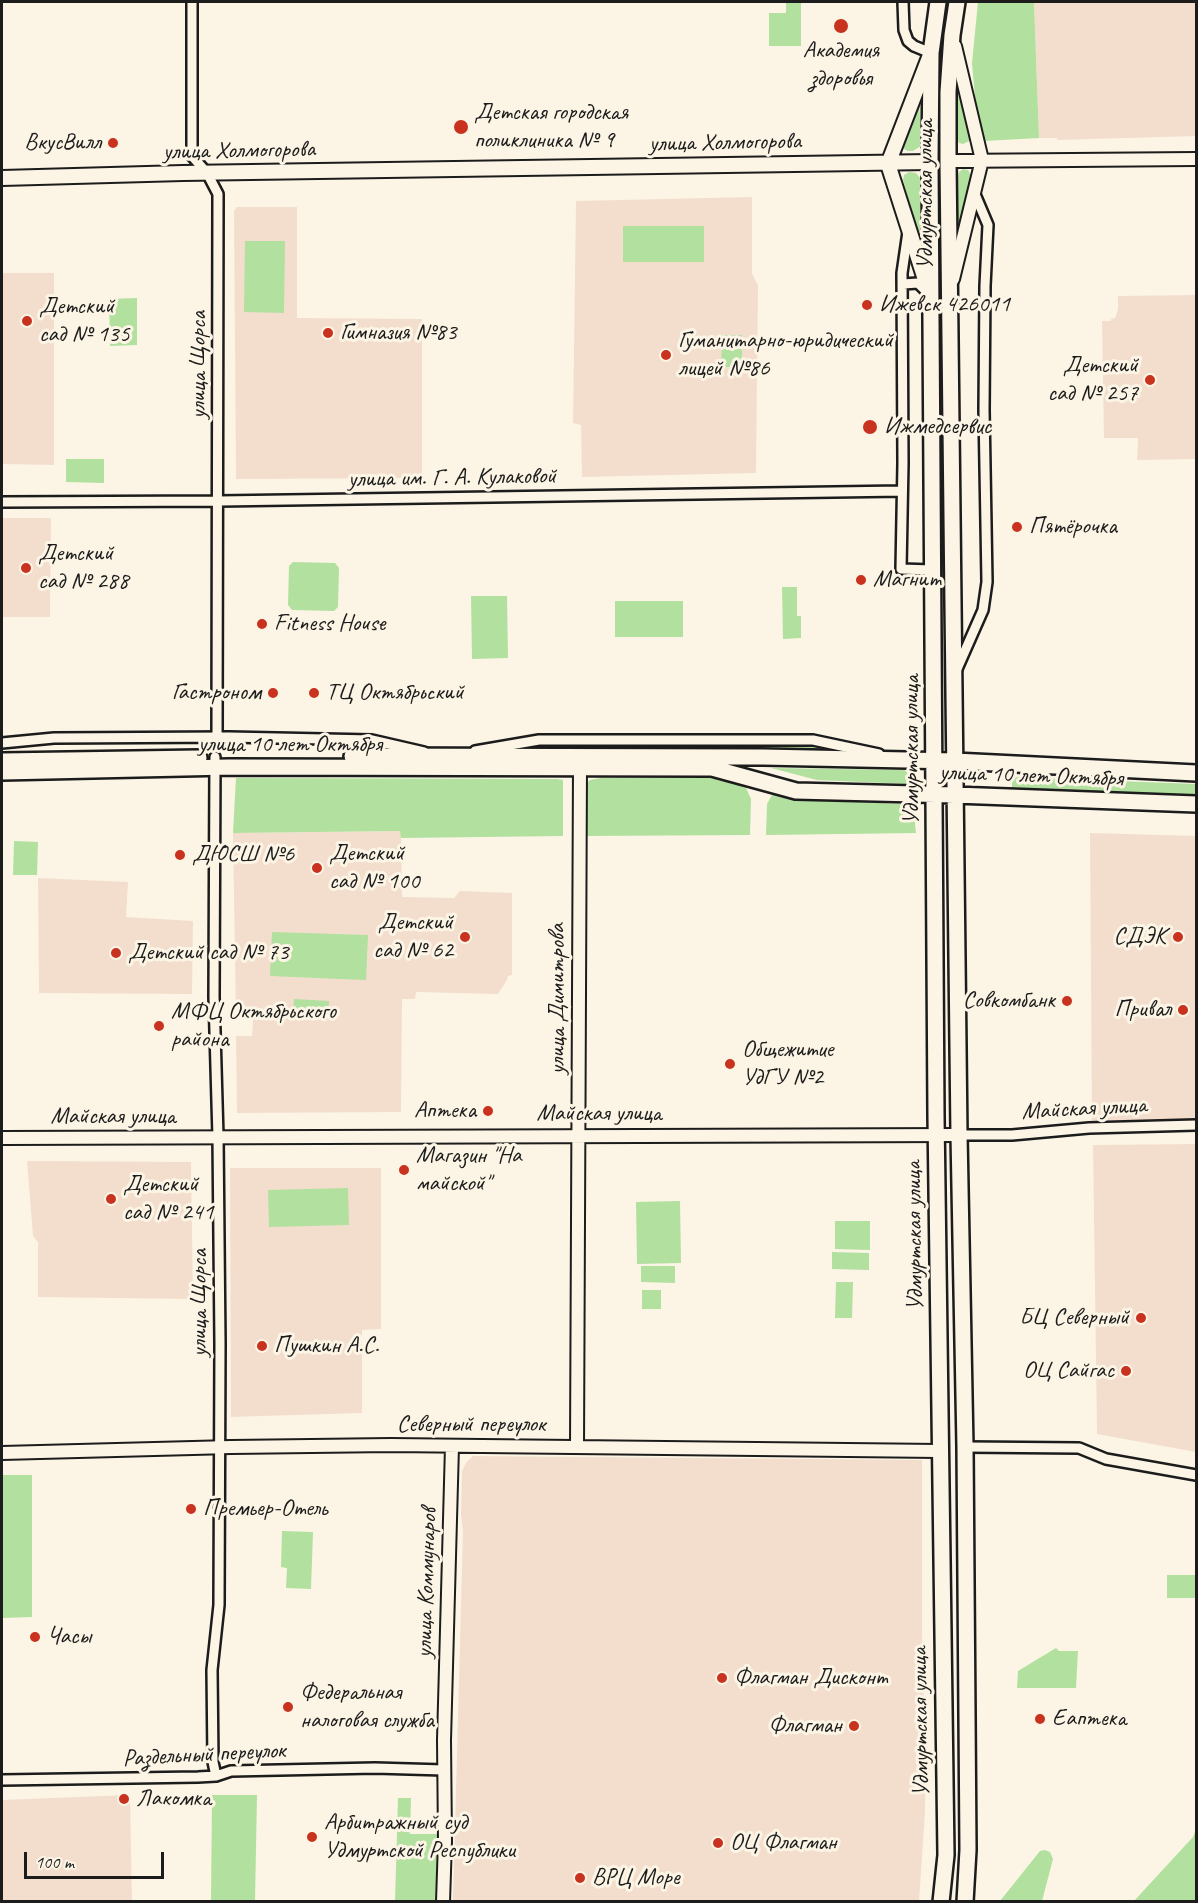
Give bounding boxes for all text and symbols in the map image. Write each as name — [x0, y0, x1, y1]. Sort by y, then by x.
marker: Академия здоровья — [832, 17, 850, 35]
place label: Академия здоровья — [803, 37, 879, 93]
place label: Детская городская поликлиника № 9 — [474, 99, 628, 155]
marker: Детская городская поликлиника № 9 — [452, 118, 470, 136]
street label: Удмуртская улица — [912, 120, 940, 270]
street label: улица Холмогорова — [649, 127, 801, 159]
place label: ВкусВилл — [24, 129, 101, 157]
street label: улица Холмогорова — [163, 135, 315, 167]
marker: ВкусВилл — [106, 136, 120, 150]
place label: Ижевск 426011 — [879, 291, 1010, 319]
place label: Детский сад № 135 — [39, 293, 129, 349]
marker: Ижевск 426011 — [860, 298, 874, 312]
street label: улица Щорса — [185, 311, 213, 419]
marker: Детский сад № 135 — [20, 314, 34, 328]
place label: Гимназия №83 — [340, 319, 457, 347]
marker: Гимназия №83 — [321, 326, 335, 340]
place label: Гуманитарно-юридический лицей №86 — [678, 327, 893, 383]
marker: Гуманитарно-юридический лицей №86 — [659, 348, 673, 362]
place label: Детский сад № 257 — [1048, 352, 1138, 408]
marker: Детский сад № 257 — [1143, 373, 1157, 387]
place label: Ижмедсервис — [884, 413, 991, 441]
marker: Ижмедсервис — [861, 418, 879, 436]
street label: улица им. Г. А. Кулаковой — [348, 462, 556, 494]
place label: Пятёрочка — [1029, 513, 1117, 541]
marker: Пятёрочка — [1010, 520, 1024, 534]
place label: Детский сад № 288 — [38, 540, 128, 596]
marker: Детский сад № 288 — [19, 561, 33, 575]
place label: Магнит — [873, 566, 941, 594]
marker: Магнит — [854, 573, 868, 587]
place label: Fitness House — [274, 610, 385, 638]
marker: Fitness House — [255, 617, 269, 631]
street label: Удмуртская улица — [898, 675, 926, 825]
place label: Гастроном — [172, 679, 261, 707]
place label: ТЦ Октябрьский — [326, 679, 464, 707]
marker: Гастроном — [266, 686, 280, 700]
marker: ТЦ Октябрьский — [307, 686, 321, 700]
street label: улица 10 лет Октября — [198, 731, 382, 759]
street label: улица 10 лет Октября — [939, 758, 1123, 794]
place label: Детский сад № 100 — [329, 840, 419, 896]
place label: ДЮСШ №6 — [192, 841, 294, 869]
marker: ДЮСШ №6 — [173, 848, 187, 862]
marker: Детский сад № 100 — [310, 861, 324, 875]
place label: Детский сад № 62 — [373, 909, 453, 965]
place label: СДЭК — [1113, 923, 1166, 951]
street label: улица Димитрова — [544, 924, 572, 1074]
marker: Детский сад № 62 — [458, 930, 472, 944]
marker: СДЭК — [1171, 930, 1185, 944]
place label: Детский сад № 73 — [128, 939, 289, 967]
marker: Детский сад № 73 — [109, 946, 123, 960]
place label: Совкомбанк — [963, 987, 1055, 1015]
marker: Совкомбанк — [1060, 994, 1074, 1008]
place label: Привал — [1115, 996, 1171, 1024]
place label: МФЦ Октябрьского района — [171, 998, 336, 1054]
marker: Привал — [1176, 1003, 1190, 1017]
marker: МФЦ Октябрьского района — [152, 1019, 166, 1033]
place label: Общежитие УдГУ №2 — [742, 1036, 833, 1092]
marker: Общежитие УдГУ №2 — [723, 1057, 737, 1071]
street label: Майская улица — [1021, 1091, 1147, 1127]
place label: Аптека — [414, 1097, 476, 1125]
street label: Майская улица — [537, 1100, 661, 1128]
street label: Майская улица — [51, 1103, 175, 1131]
marker: Аптека — [481, 1104, 495, 1118]
place label: Магазин "На майской" — [416, 1142, 522, 1198]
street label: Удмуртская улица — [899, 1161, 931, 1311]
marker: Магазин "На майской" — [397, 1163, 411, 1177]
place label: Детский сад № 241 — [123, 1171, 213, 1227]
marker: Детский сад № 241 — [104, 1192, 118, 1206]
street label: улица Щорса — [186, 1249, 214, 1357]
place label: БЦ Северный — [1019, 1304, 1129, 1332]
marker: БЦ Северный — [1134, 1311, 1148, 1325]
place label: Пушкин А.С. — [274, 1332, 379, 1360]
marker: Пушкин А.С. — [255, 1339, 269, 1353]
place label: ОЦ Сайгас — [1023, 1357, 1114, 1385]
marker: ОЦ Сайгас — [1119, 1364, 1133, 1378]
street label: Северный переулок — [397, 1411, 545, 1439]
place label: Премьер-Отель — [203, 1495, 327, 1523]
marker: Премьер-Отель — [184, 1502, 198, 1516]
street label: улица Коммунаров — [410, 1508, 444, 1658]
place label: Часы — [47, 1623, 91, 1651]
marker: Часы — [28, 1630, 42, 1644]
street label: Удмуртская улица — [905, 1647, 937, 1797]
place label: Флагман Дисконт — [734, 1664, 887, 1692]
marker: Флагман Дисконт — [715, 1671, 729, 1685]
place label: Федеральная налоговая служба — [300, 1679, 434, 1735]
marker: Федеральная налоговая служба — [281, 1700, 295, 1714]
place label: Еаптека — [1052, 1705, 1126, 1733]
place label: Флагман — [769, 1712, 842, 1740]
marker: Еаптека — [1033, 1712, 1047, 1726]
marker: Флагман — [847, 1719, 861, 1733]
street label: Раздельный переулок — [122, 1736, 286, 1774]
place label: Лакомка — [136, 1785, 211, 1813]
marker: Лакомка — [117, 1792, 131, 1806]
place label: Арбитражный суд Удмуртской Республики — [324, 1809, 515, 1865]
place label: ОЦ Флагман — [730, 1829, 837, 1857]
marker: Арбитражный суд Удмуртской Республики — [305, 1830, 319, 1844]
marker: ОЦ Флагман — [711, 1836, 725, 1850]
scale bar — [27, 1840, 166, 1878]
text: 100 m — [35, 1851, 74, 1873]
place label: ВРЦ Море — [592, 1864, 680, 1892]
marker: ВРЦ Море — [573, 1871, 587, 1885]

